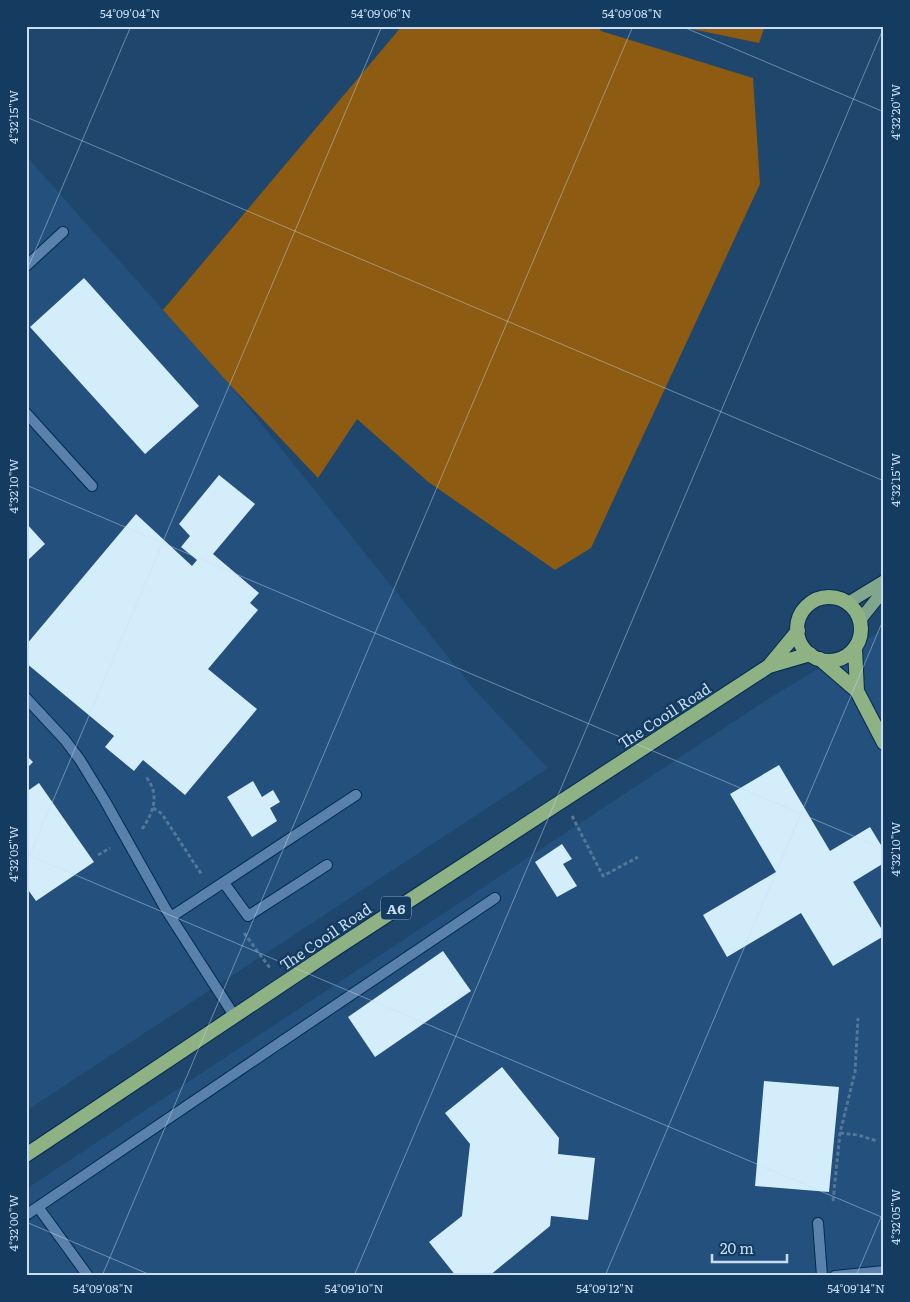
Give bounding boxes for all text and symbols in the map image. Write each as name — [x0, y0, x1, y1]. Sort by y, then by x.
text: 54°09'04"N — [100, 4, 160, 22]
text: 54°09'06"N — [351, 4, 411, 22]
text: 54°09'08"N — [602, 4, 662, 22]
text: 4°32'20"W — [886, 84, 904, 140]
text: 4°32'15"W — [4, 90, 22, 144]
text: 4°32'15"W — [886, 453, 904, 507]
text: 4°32'10"W — [4, 459, 22, 513]
street label: The Cooil Road — [613, 676, 715, 754]
text: 4°32'10"W — [886, 822, 904, 876]
text: 4°32'05"W — [4, 826, 22, 882]
road number: A6 — [381, 896, 411, 920]
street label: The Cooil Road — [274, 897, 376, 975]
text: 4°32'05"W — [886, 1189, 904, 1245]
text: 4°32'00"W — [4, 1195, 22, 1251]
scale bar — [712, 1232, 788, 1264]
text: 20 m — [720, 1236, 754, 1259]
text: 54°09'08"N — [73, 1279, 133, 1297]
text: 54°09'10"N — [325, 1279, 383, 1297]
text: 54°09'12"N — [576, 1279, 634, 1297]
text: 54°09'14"N — [827, 1279, 885, 1297]

